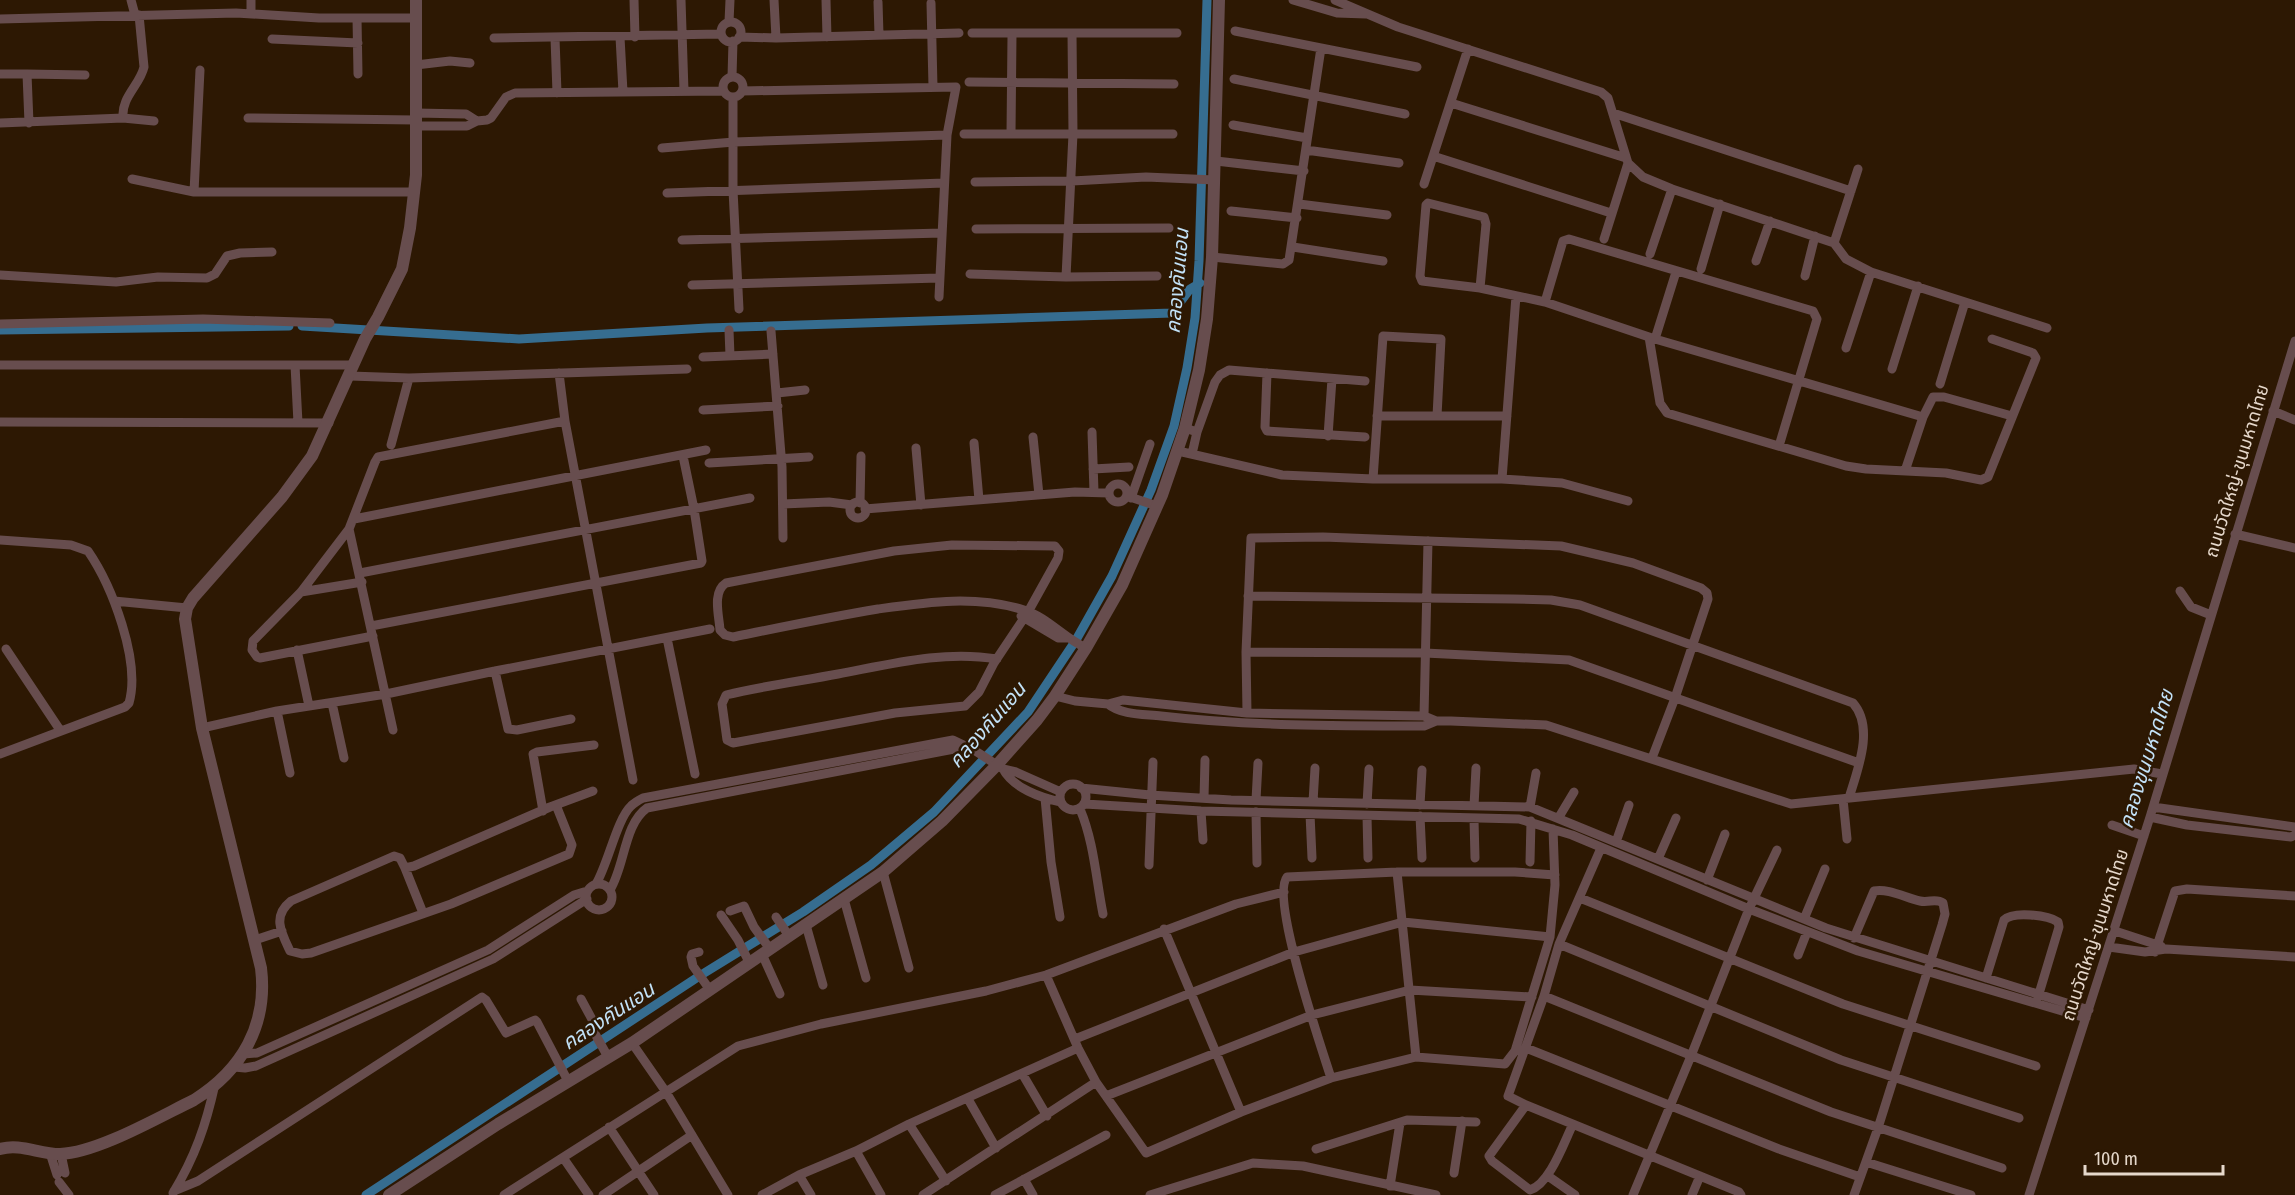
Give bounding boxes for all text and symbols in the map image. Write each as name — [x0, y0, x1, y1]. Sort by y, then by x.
water label: คลองคันแอน — [1160, 226, 1194, 335]
street label: ถนนวัดใหญ่-ขุนมหาดไทย — [2200, 382, 2274, 560]
water label: คลองคันแอน — [943, 676, 1032, 773]
water label: คลองขุนมหาดไทย — [2114, 685, 2180, 832]
street label: ถนนวัดใหญ่-ขุนมหาดไทย — [2057, 846, 2133, 1024]
water label: คลองคันแอน — [557, 976, 660, 1055]
scale bar — [2085, 1138, 2223, 1176]
text: 100 m — [2094, 1148, 2138, 1170]

